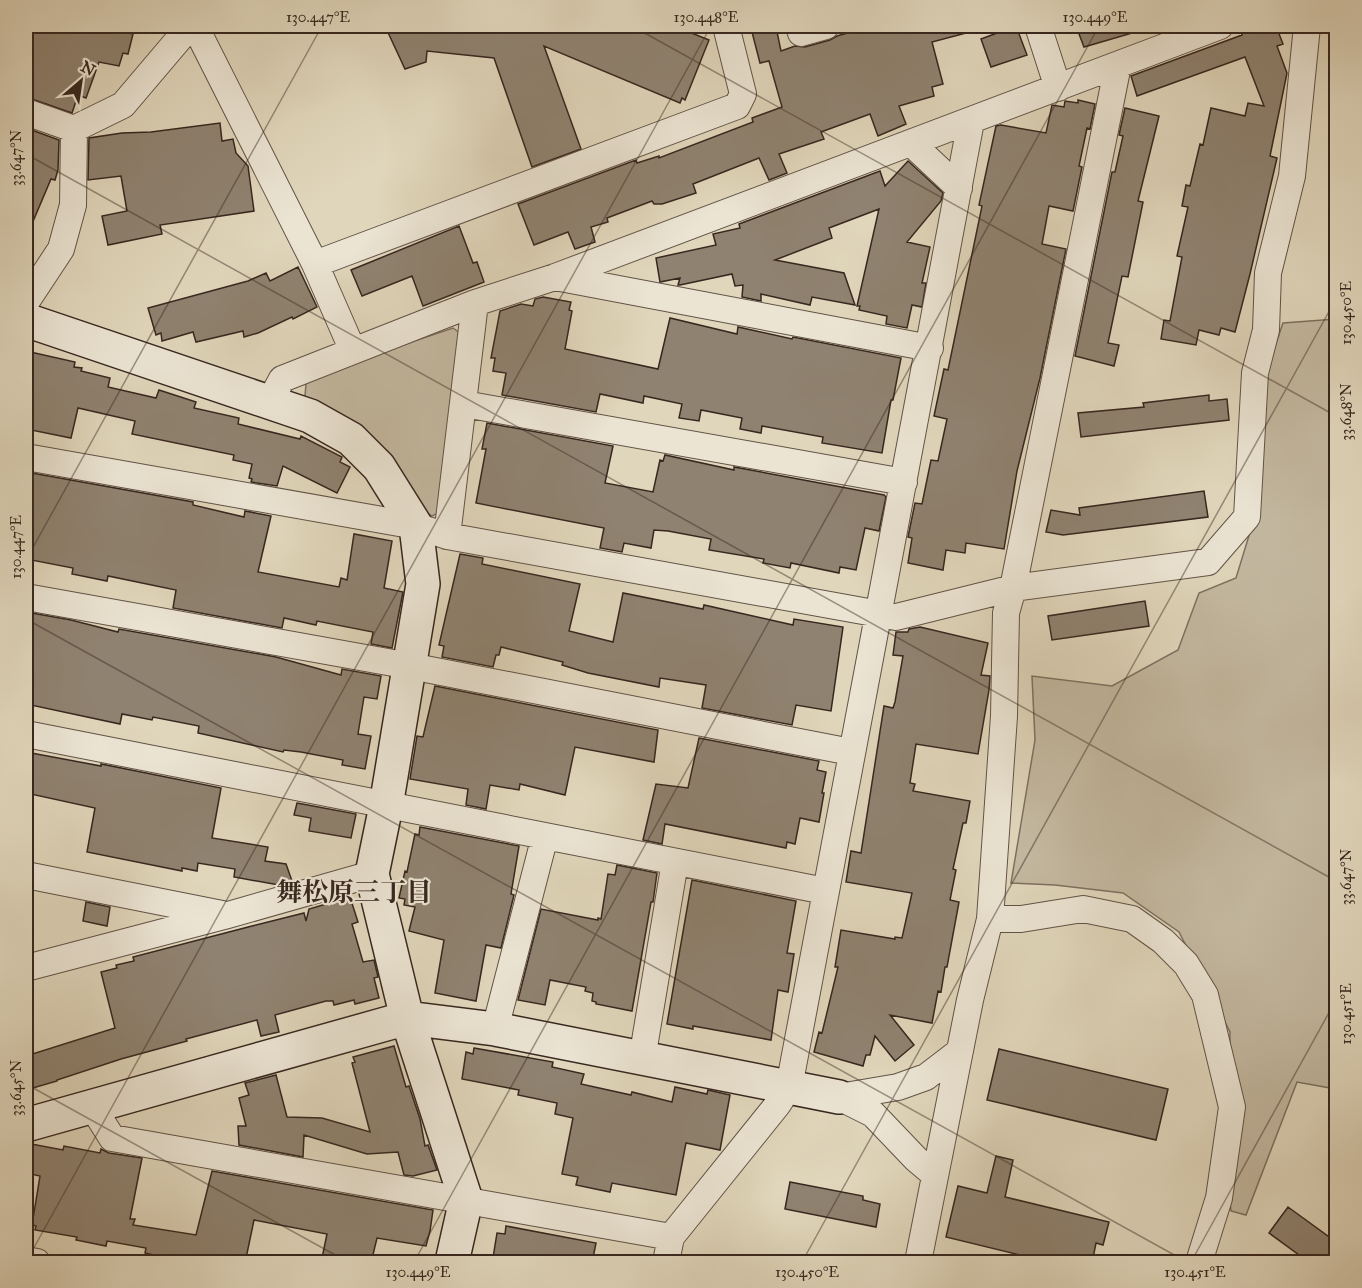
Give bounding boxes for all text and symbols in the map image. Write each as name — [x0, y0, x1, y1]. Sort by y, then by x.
text: 130.447°E — [286, 8, 350, 26]
text: 130.448°E — [674, 8, 739, 26]
text: 130.449°E — [1063, 8, 1128, 26]
north arrow — [51, 51, 111, 111]
text: N — [77, 57, 99, 80]
text: 33.647°N — [7, 129, 25, 186]
text: 130.450°E — [1337, 281, 1355, 345]
text: 33.648°N — [1337, 383, 1355, 441]
text: 130.447°E — [7, 515, 25, 579]
text: 33.647°N — [1337, 848, 1355, 905]
district label: 舞松原三丁目 — [276, 876, 432, 908]
text: 130.451°E — [1337, 983, 1355, 1045]
text: 33.645°N — [7, 1060, 25, 1116]
text: 130.449°E — [386, 1263, 451, 1281]
text: 130.450°E — [775, 1263, 839, 1281]
text: 130.451°E — [1164, 1263, 1226, 1281]

